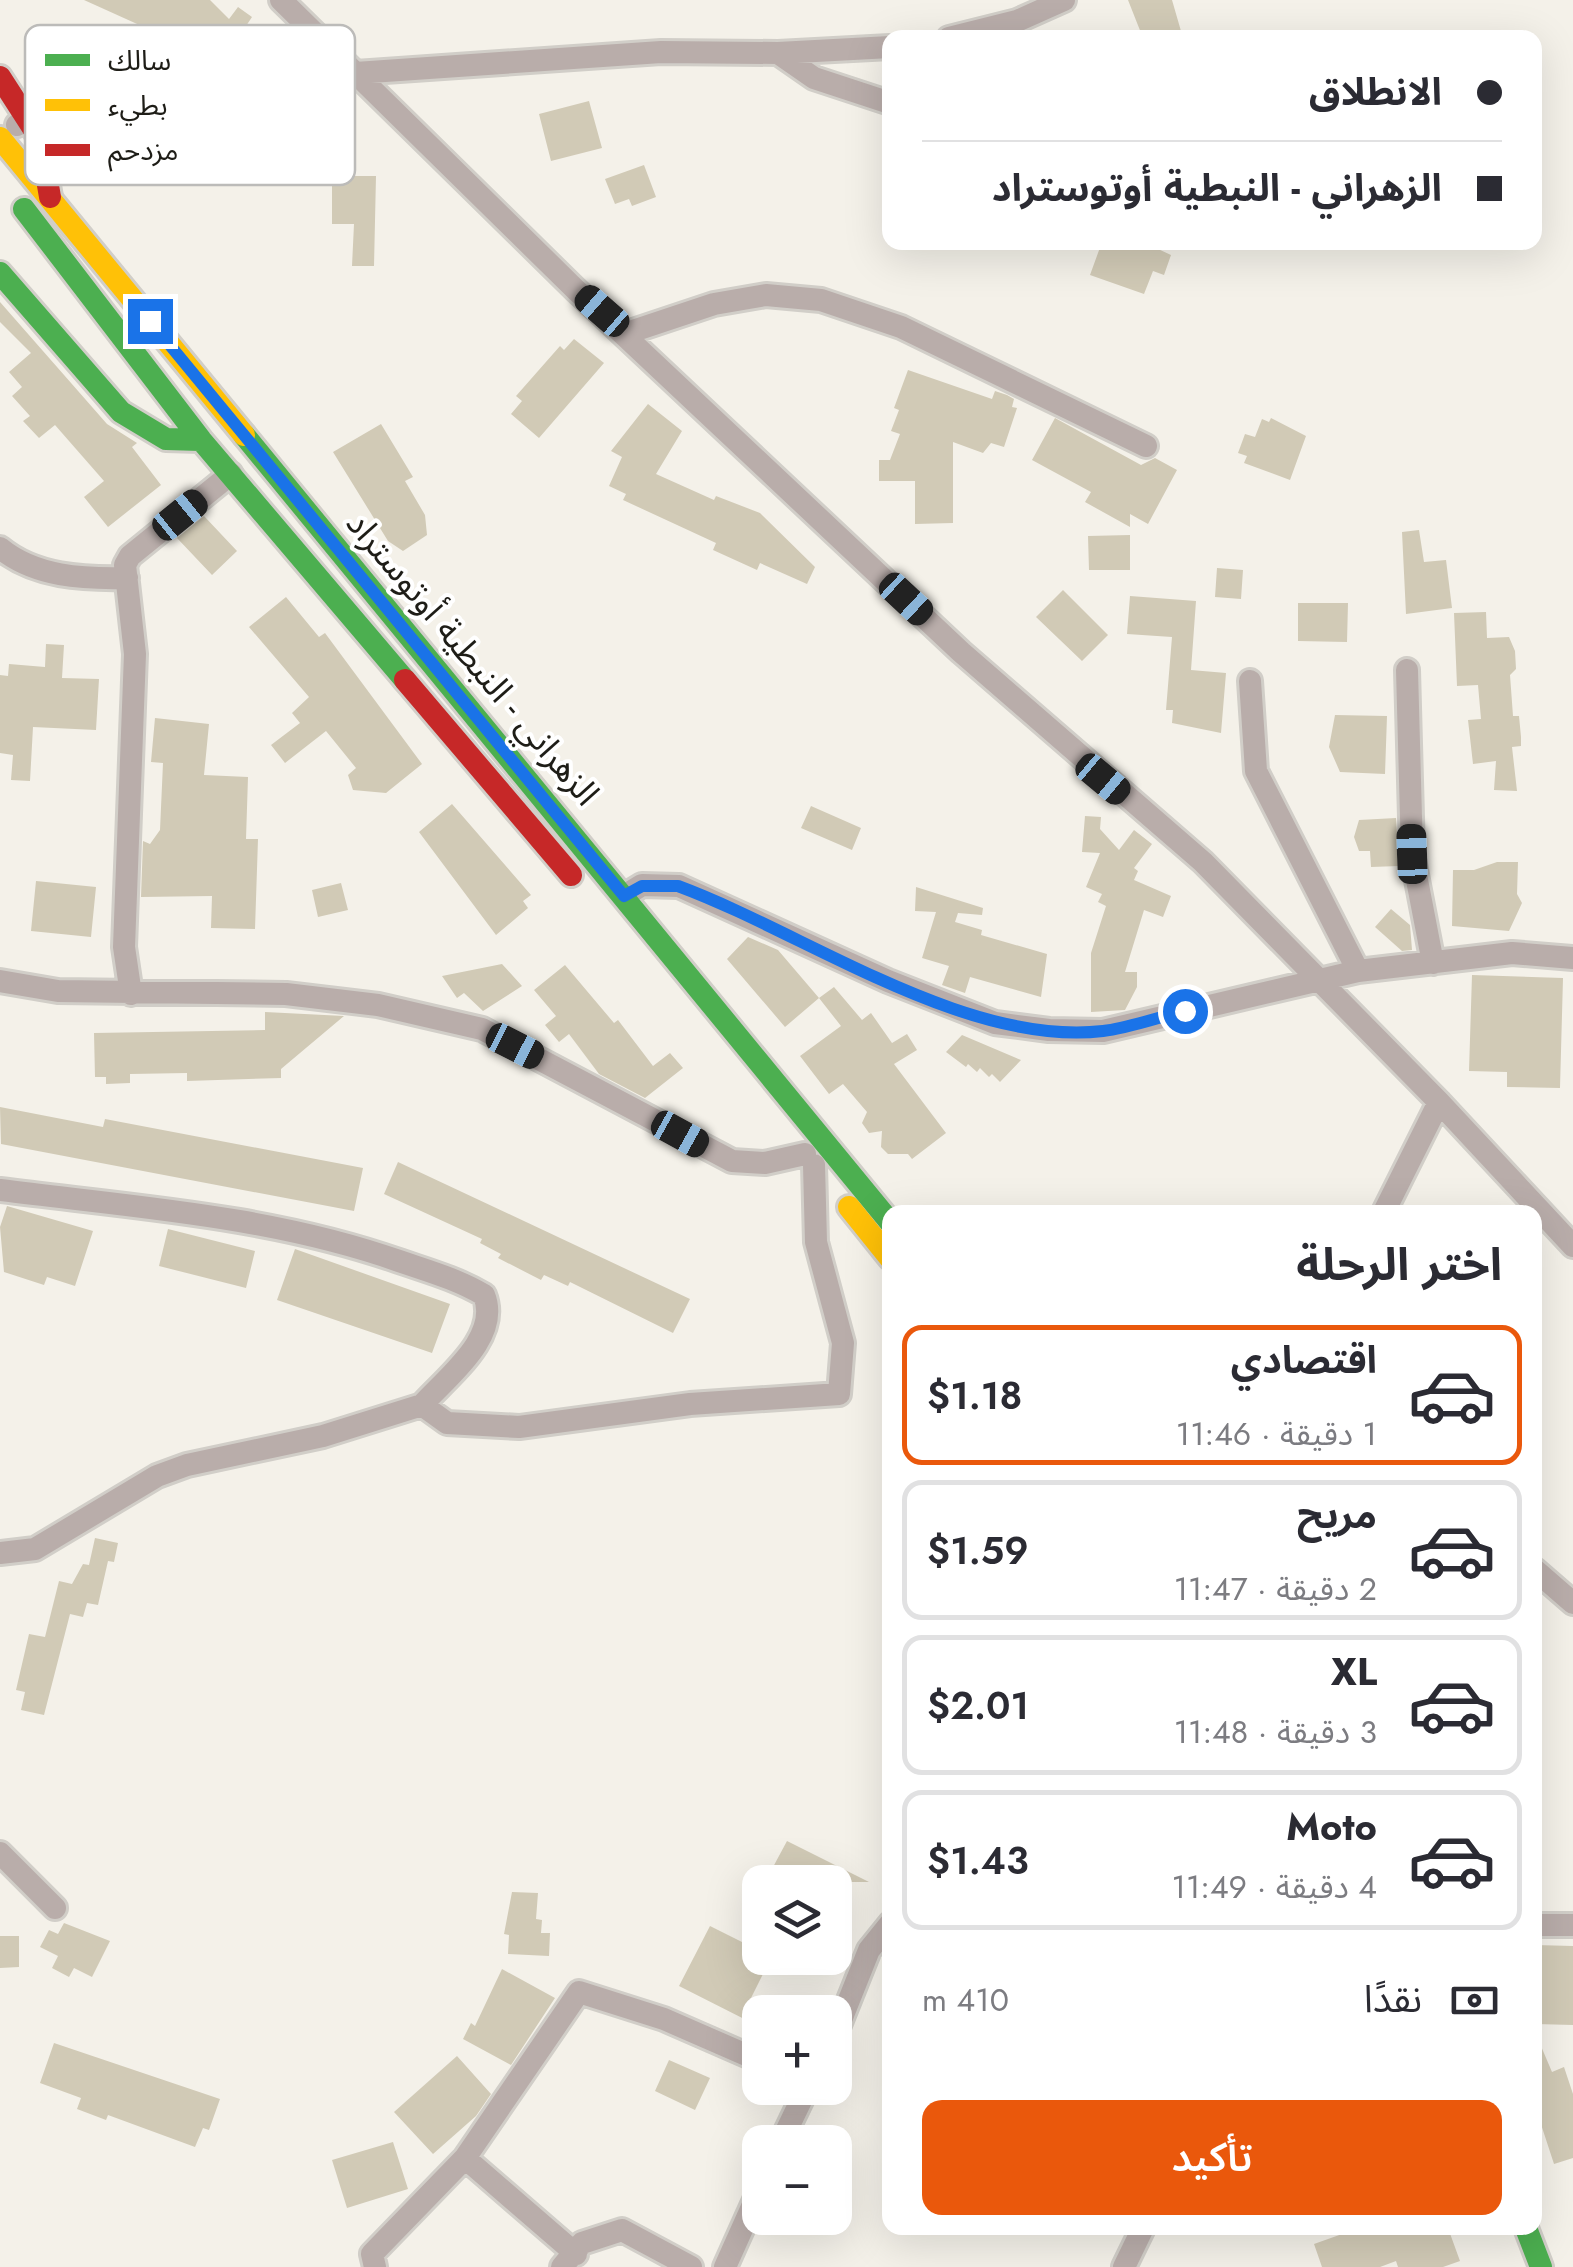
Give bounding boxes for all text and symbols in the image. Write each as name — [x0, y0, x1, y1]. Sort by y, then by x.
legend — [25, 25, 355, 185]
text: سالك — [108, 40, 171, 81]
text: الانطلاق — [1309, 64, 1442, 119]
text: بطيء — [108, 85, 168, 126]
text: مزدحم — [108, 130, 179, 172]
text: الزهراني - النبطية أوتوستراد — [992, 160, 1442, 215]
car — [570, 280, 634, 342]
route end — [128, 299, 173, 344]
car — [147, 484, 213, 546]
street label: الزهراني - النبطية أوتوستراد — [333, 500, 611, 818]
car — [874, 568, 938, 630]
car — [1070, 748, 1136, 810]
car — [1396, 823, 1428, 885]
route start — [1163, 989, 1208, 1034]
car — [481, 1019, 549, 1073]
car — [646, 1106, 714, 1162]
text: اختر الرحلة — [1296, 1232, 1502, 1297]
text: اقتصادي — [1231, 1332, 1377, 1387]
icon: car — [1407, 1350, 1497, 1440]
text: $1.18 — [927, 1368, 1022, 1423]
text: 1 دقيقة · 11:46 — [1176, 1411, 1377, 1457]
text: مريح — [1297, 1487, 1377, 1542]
icon: car — [1407, 1505, 1497, 1595]
text: $1.59 — [927, 1523, 1029, 1578]
text: 2 دقيقة · 11:47 — [1174, 1566, 1377, 1612]
text: XL — [1331, 1644, 1377, 1699]
icon: car — [1407, 1660, 1497, 1750]
text: $2.01 — [927, 1678, 1029, 1733]
text: 3 دقيقة · 11:48 — [1174, 1709, 1377, 1755]
text: Moto — [1286, 1799, 1377, 1854]
icon: car — [1407, 1815, 1497, 1905]
text: $1.43 — [927, 1833, 1029, 1888]
text: 4 دقيقة · 11:49 — [1172, 1864, 1377, 1910]
map controls — [742, 1865, 852, 2235]
button: layers — [742, 1865, 852, 1975]
text: نقدًا — [1364, 1971, 1422, 2026]
icon: cash — [1447, 1973, 1502, 2028]
text: 410 m — [922, 1977, 1009, 2023]
button: + — [742, 1995, 852, 2105]
button: تأكيد — [922, 2100, 1502, 2215]
button: − — [742, 2125, 852, 2235]

